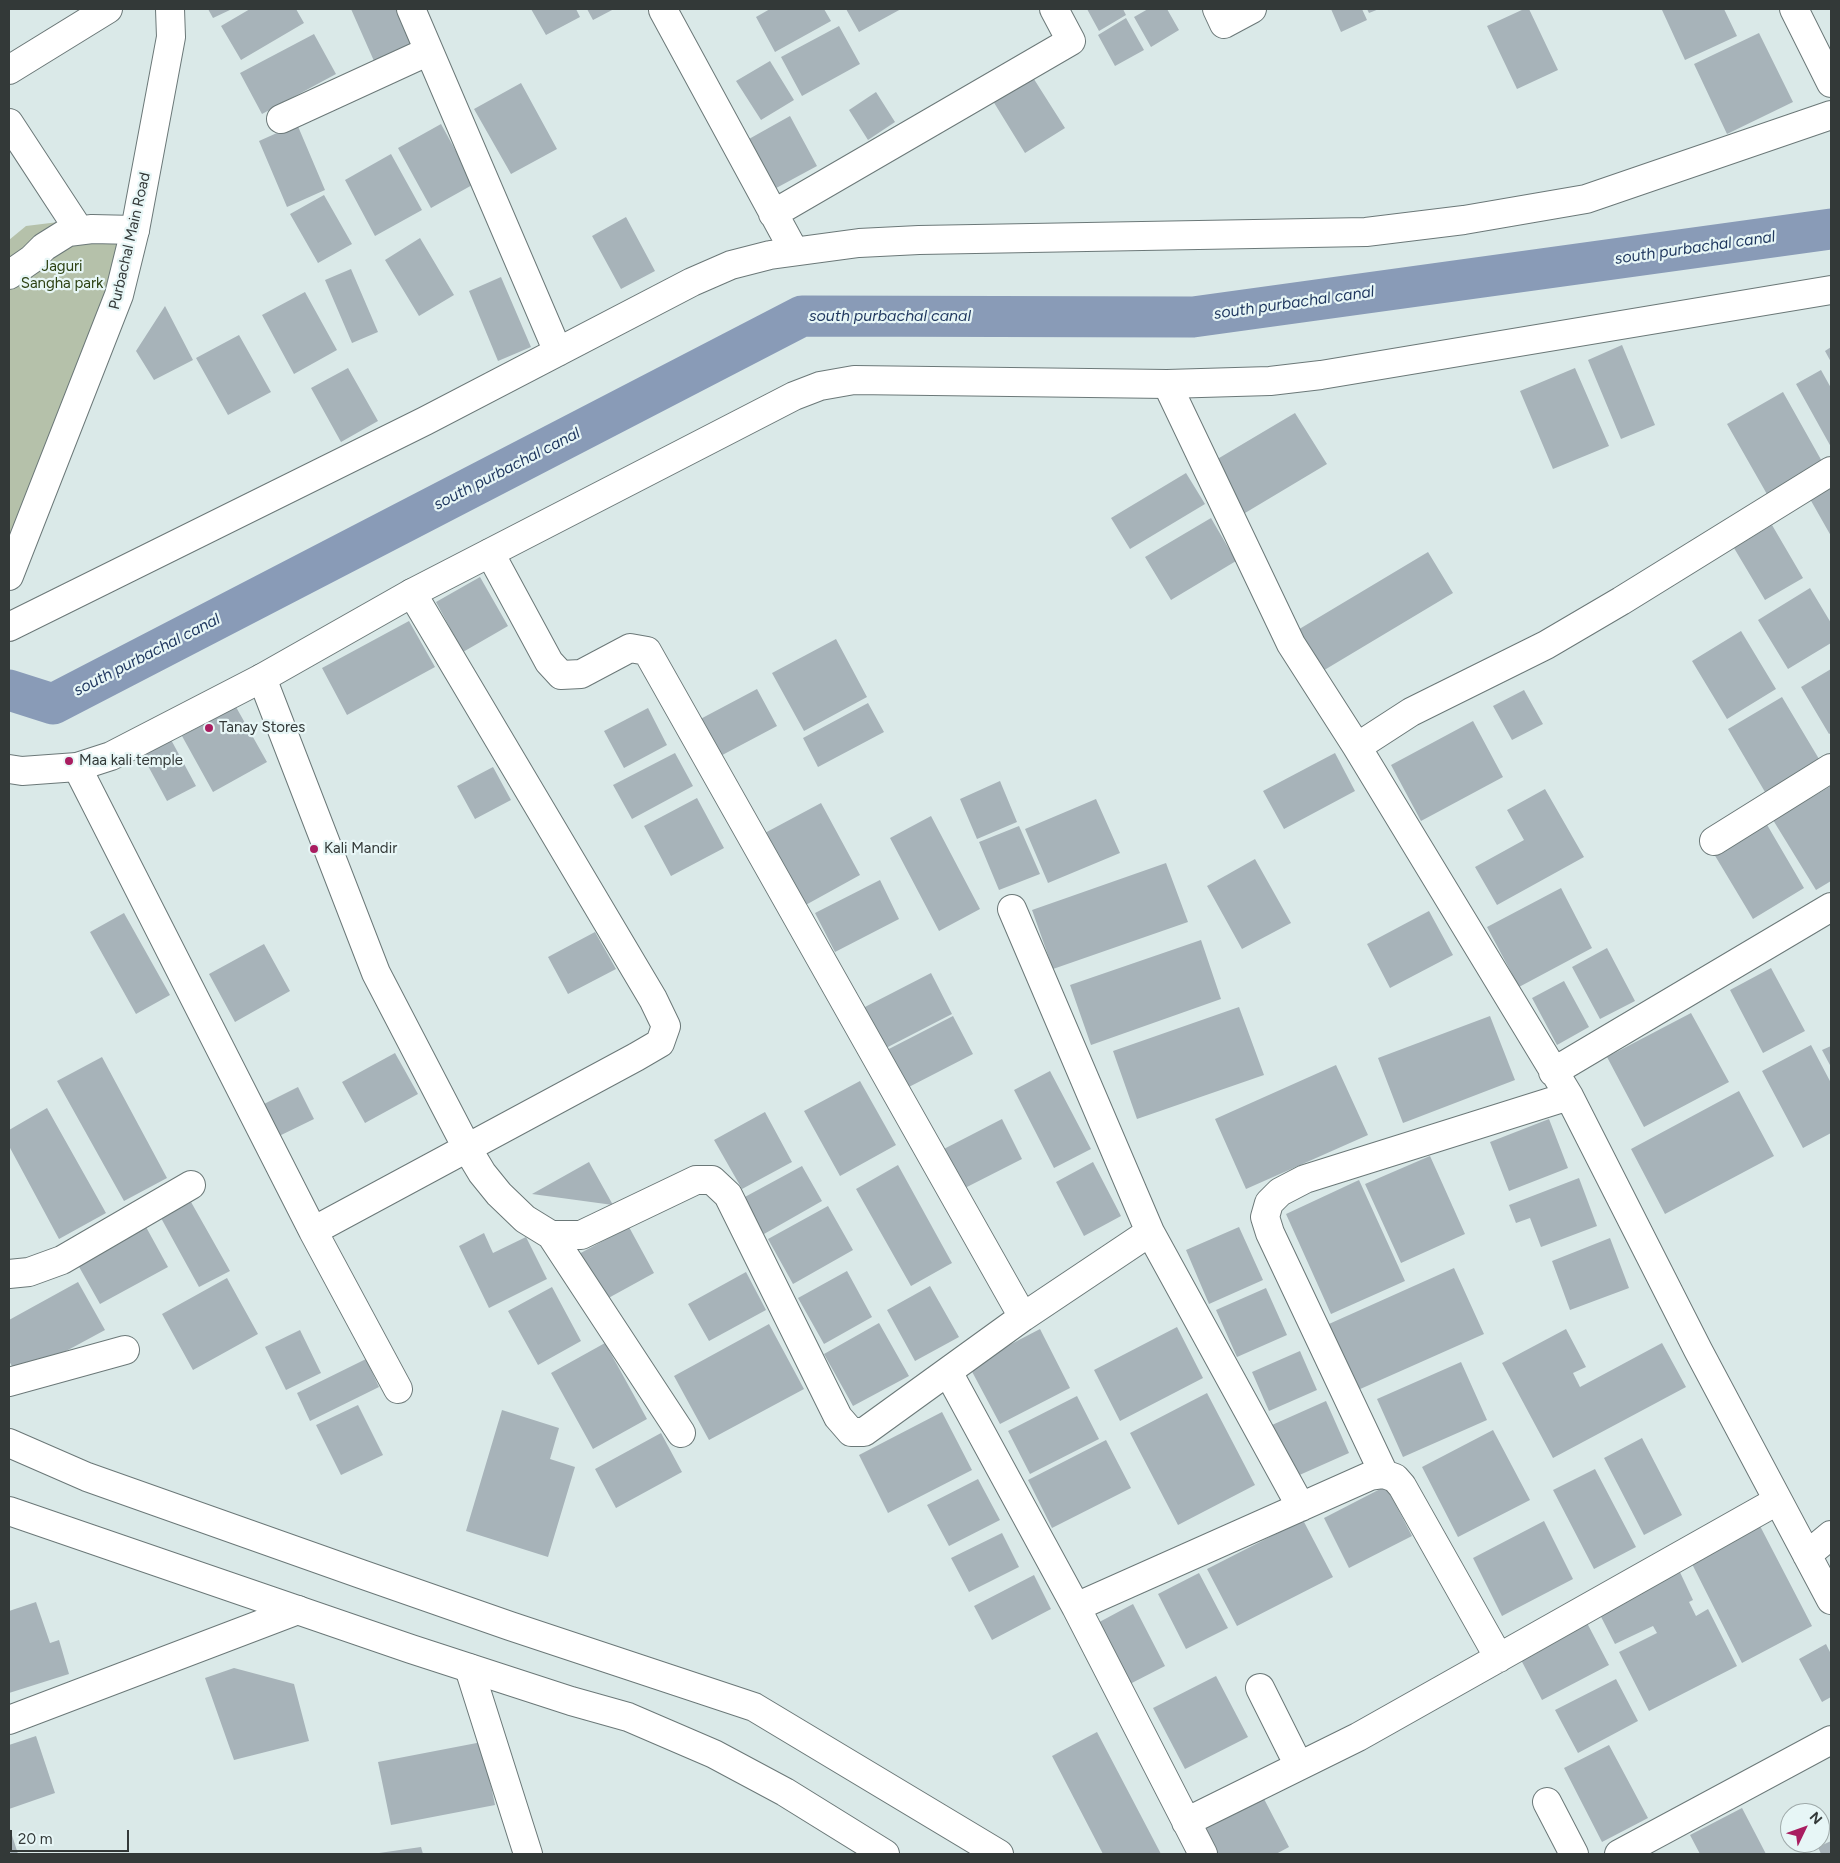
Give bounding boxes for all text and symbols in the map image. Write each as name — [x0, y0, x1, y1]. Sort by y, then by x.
street label: Purbachal Main Road — [105, 171, 155, 311]
water label: south purbachal canal — [1613, 227, 1777, 269]
park label: Jaguri Sangha park — [21, 258, 103, 293]
water label: south purbachal canal — [1212, 282, 1376, 324]
water label: south purbachal canal — [809, 306, 971, 326]
water label: south purbachal canal — [431, 424, 583, 514]
water label: south purbachal canal — [71, 610, 223, 700]
place label: Tanay Stores — [219, 719, 305, 737]
marker: Tanay Stores — [203, 722, 215, 734]
place label: Maa kali temple — [79, 752, 183, 770]
marker: Maa kali temple — [63, 755, 75, 767]
place label: Kali Mandir — [324, 840, 397, 858]
marker: Kali Mandir — [308, 843, 320, 855]
north arrow — [1780, 1803, 1830, 1853]
text: N — [1806, 1809, 1826, 1828]
scale bar — [12, 1820, 131, 1852]
text: 20 m — [18, 1830, 52, 1848]

